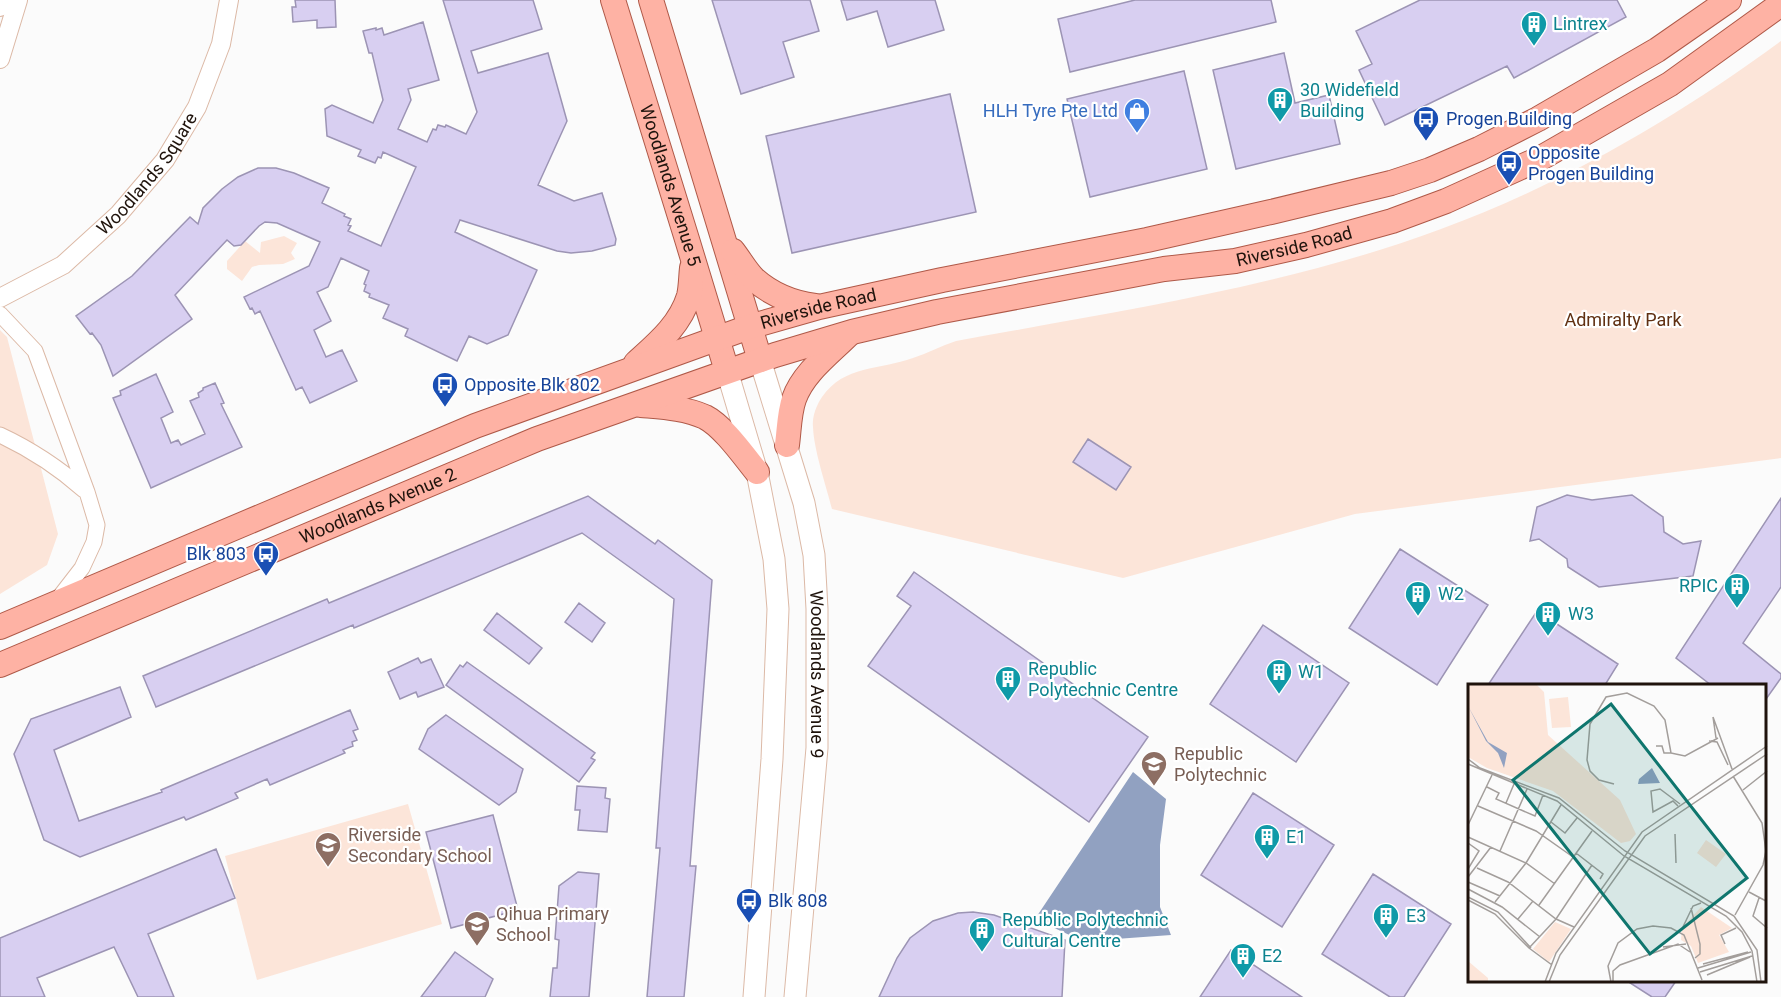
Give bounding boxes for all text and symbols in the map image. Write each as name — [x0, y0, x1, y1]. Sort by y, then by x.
building icon: Lintrex — [1519, 9, 1549, 47]
place label: Lintrex — [1553, 13, 1607, 34]
place label: 30 Widefield Building — [1300, 79, 1399, 121]
building icon: 30 Widefield Building — [1265, 85, 1295, 123]
shop icon: HLH Tyre Pte Ltd — [1122, 96, 1152, 134]
place label: HLH Tyre Pte Ltd — [983, 100, 1118, 121]
street label: Woodlands Avenue 5 — [636, 102, 706, 269]
bus stop icon: Progen Building — [1411, 104, 1441, 142]
place label: Progen Building — [1446, 108, 1572, 129]
street label: Woodlands Square — [92, 109, 201, 239]
place label: Opposite Progen Building — [1528, 142, 1654, 184]
bus stop icon: Opposite Progen Building — [1494, 148, 1524, 186]
street label: Riverside Road — [1234, 222, 1354, 270]
street label: Riverside Road — [758, 284, 878, 333]
park label: Admiralty Park — [1564, 309, 1682, 330]
bus stop icon: Opposite Blk 802 — [430, 370, 460, 408]
place label: Opposite Blk 802 — [464, 374, 600, 395]
street label: Woodlands Avenue 2 — [296, 463, 459, 548]
bus stop icon: Blk 803 — [251, 539, 281, 577]
place label: Blk 803 — [186, 543, 246, 564]
building icon: RPIC — [1722, 571, 1752, 609]
place label: RPIC — [1679, 575, 1718, 596]
building icon: W2 — [1403, 579, 1433, 617]
place label: W2 — [1438, 583, 1464, 604]
street label: Woodlands Avenue 9 — [806, 590, 828, 759]
building icon: W3 — [1533, 599, 1563, 637]
place label: W3 — [1568, 603, 1594, 624]
building icon: W1 — [1264, 657, 1294, 695]
place label: Republic Polytechnic Centre — [1028, 658, 1178, 700]
place label: W1 — [1298, 661, 1324, 682]
building icon: Republic Polytechnic Centre — [993, 664, 1023, 702]
inset map — [1468, 684, 1766, 982]
place label: Republic Polytechnic — [1174, 743, 1267, 785]
school or university icon: Republic Polytechnic — [1139, 749, 1169, 787]
building icon: E1 — [1252, 822, 1282, 860]
place label: Riverside Secondary School — [348, 824, 492, 866]
place label: E1 — [1286, 826, 1306, 847]
school or university icon: Riverside Secondary School — [313, 830, 343, 868]
bus stop icon: Blk 808 — [734, 886, 764, 924]
place label: Blk 808 — [768, 890, 828, 911]
building icon: E3 — [1371, 901, 1401, 939]
place label: Qihua Primary School — [496, 903, 610, 945]
place label: E3 — [1406, 905, 1426, 926]
school or university icon: Qihua Primary School — [462, 909, 492, 947]
place label: Republic Polytechnic Cultural Centre — [1002, 909, 1168, 951]
building icon: Republic Polytechnic Cultural Centre — [967, 915, 997, 953]
building icon: E2 — [1228, 941, 1258, 979]
place label: E2 — [1262, 945, 1282, 966]

